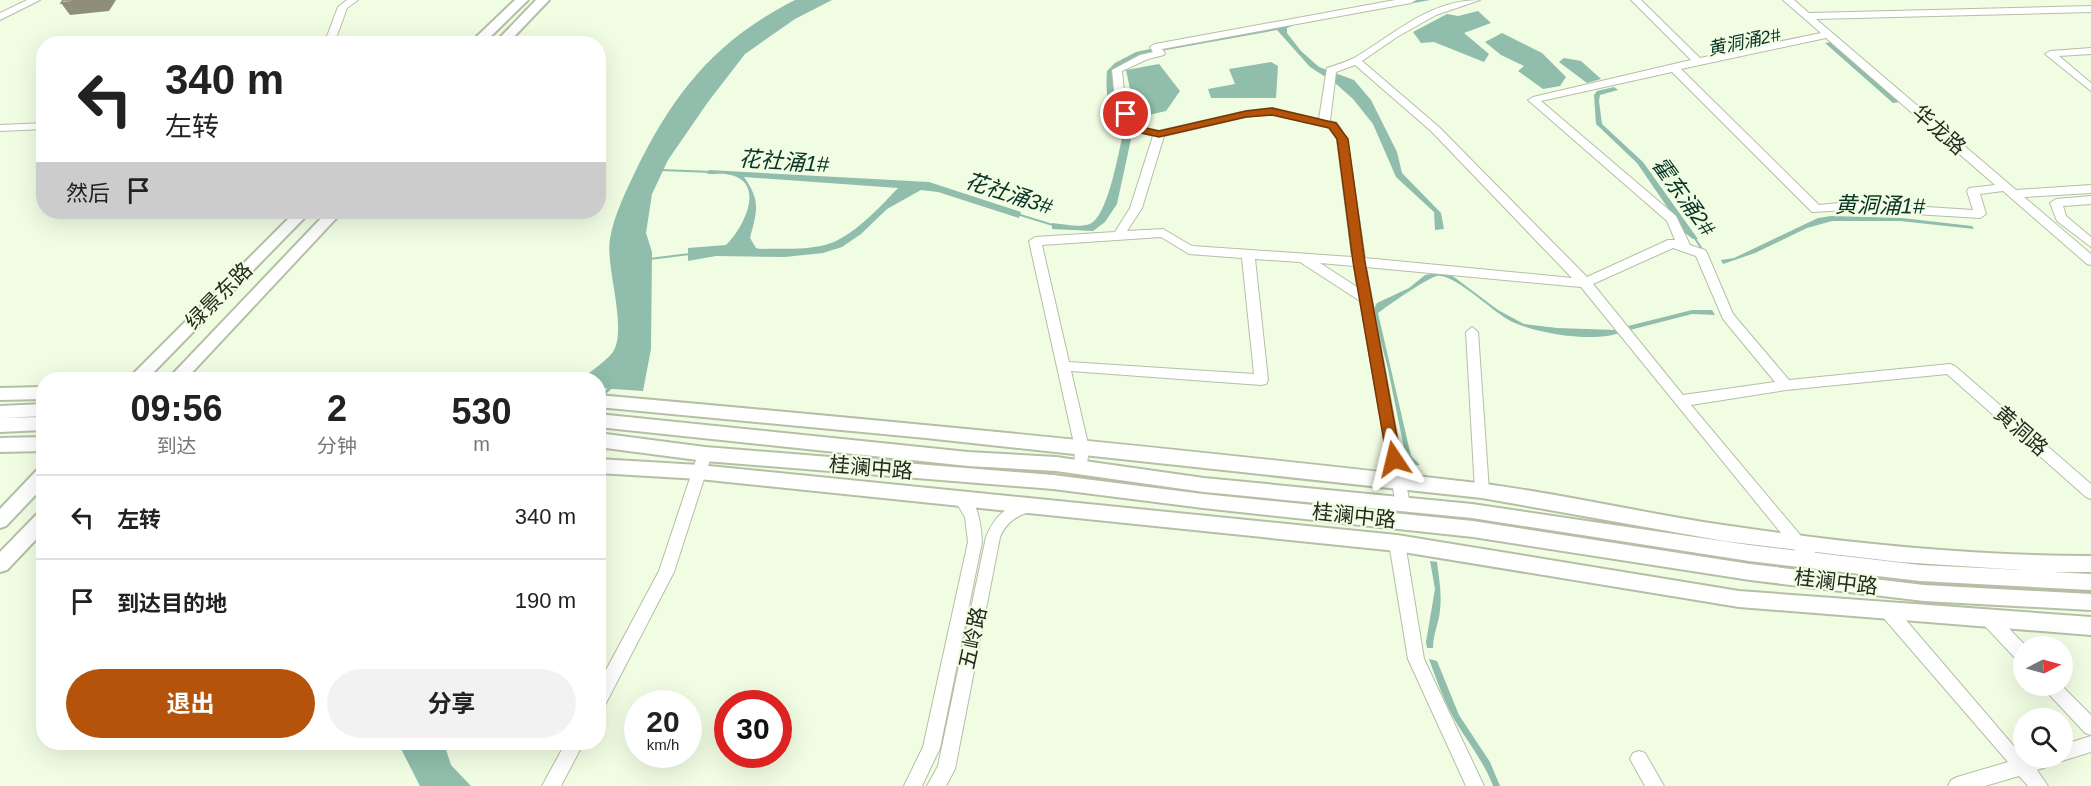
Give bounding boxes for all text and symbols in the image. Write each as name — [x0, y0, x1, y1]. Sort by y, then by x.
water label: 黄洞涌2# — [1706, 24, 1783, 59]
text: 340 m — [165, 56, 284, 103]
icon: left — [66, 60, 144, 138]
pin — [1100, 88, 1151, 139]
icon: arrive — [1109, 97, 1142, 130]
street label: 华龙路 — [1908, 100, 1971, 159]
text: 左转 — [165, 112, 219, 142]
water label: 花社涌1# — [738, 146, 831, 177]
water label: 霍东涌2# — [1647, 152, 1721, 241]
water label: 花社涌3# — [962, 168, 1056, 220]
icon: arrive — [122, 174, 155, 207]
text: 然后 — [66, 181, 110, 206]
water label: 黄洞涌1# — [1835, 192, 1926, 219]
street label: 绿景东路 — [181, 258, 256, 333]
text: 09:56 — [130, 388, 223, 429]
text: 2 — [327, 388, 347, 429]
text: 530 — [451, 391, 512, 432]
street label: 黄洞路 — [1990, 401, 2053, 460]
position arrow — [1362, 427, 1426, 491]
text: m — [473, 433, 490, 455]
text: 到达 — [156, 435, 196, 457]
text: 分钟 — [317, 435, 357, 457]
street label: 桂澜中路 — [828, 452, 914, 483]
street label: 桂澜中路 — [1311, 500, 1397, 531]
icon: left — [66, 501, 99, 534]
text: 340 m — [515, 504, 576, 529]
text: 左转 — [117, 507, 161, 532]
street label: 桂澜中路 — [1793, 565, 1879, 598]
icon: arrive — [66, 585, 99, 618]
text: 190 m — [515, 588, 576, 613]
text: 到达目的地 — [117, 591, 227, 616]
street label: 五岭路 — [955, 605, 990, 671]
north arrow — [2013, 636, 2073, 696]
map controls — [2013, 636, 2073, 768]
button: 退出 — [66, 669, 315, 738]
button: 分享 — [327, 669, 576, 738]
speed limit sign: 30 — [714, 690, 792, 768]
text: 20 — [646, 705, 680, 738]
button: search — [2013, 708, 2073, 768]
text: km/h — [647, 736, 679, 753]

